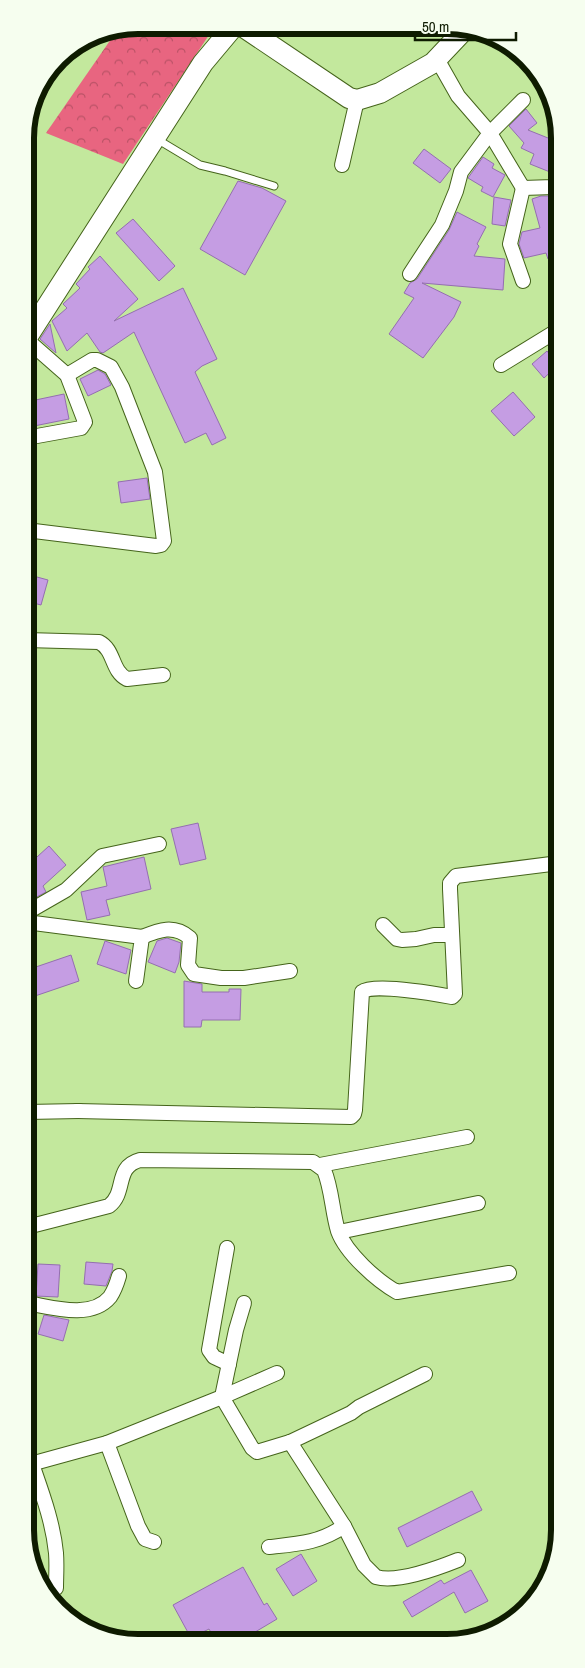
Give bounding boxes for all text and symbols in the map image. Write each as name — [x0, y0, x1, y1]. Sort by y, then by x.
scale bar — [415, 10, 516, 42]
text: 50 m — [422, 16, 449, 37]

